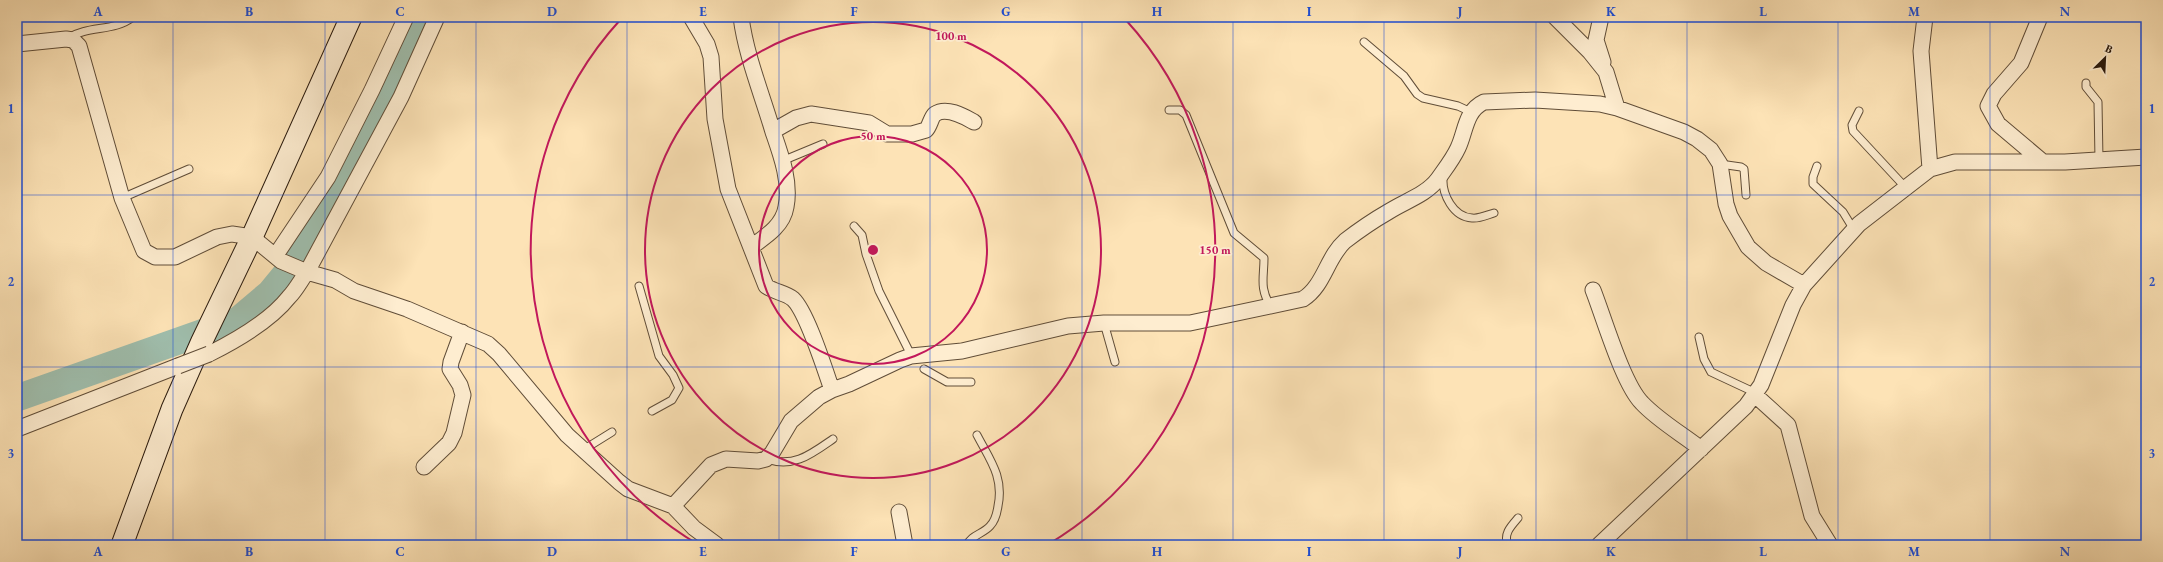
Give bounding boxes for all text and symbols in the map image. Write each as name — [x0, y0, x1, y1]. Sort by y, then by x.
text: A — [92, 3, 103, 20]
text: B — [245, 3, 253, 20]
text: C — [395, 3, 405, 20]
text: D — [547, 3, 557, 20]
text: E — [699, 3, 707, 20]
text: F — [850, 3, 858, 20]
text: G — [1001, 3, 1011, 20]
text: H — [1152, 3, 1163, 20]
text: I — [1307, 3, 1312, 20]
text: J — [1456, 3, 1463, 20]
text: K — [1606, 3, 1617, 20]
text: L — [1759, 3, 1767, 20]
text: M — [1908, 3, 1920, 20]
text: N — [2060, 3, 2071, 20]
text: 100 m — [935, 28, 967, 44]
north arrow — [2085, 38, 2125, 78]
text: B — [2103, 41, 2115, 57]
text: 1 — [8, 100, 15, 117]
text: 1 — [2149, 100, 2156, 117]
text: 50 m — [860, 128, 886, 144]
text: 150 m — [1199, 242, 1231, 258]
centre of rings — [866, 243, 880, 257]
text: 2 — [8, 273, 15, 290]
text: 2 — [2149, 273, 2156, 290]
text: 3 — [8, 445, 15, 462]
text: 3 — [2149, 445, 2156, 462]
text: A — [92, 543, 103, 560]
text: B — [245, 543, 253, 560]
text: C — [395, 543, 405, 560]
text: D — [547, 543, 557, 560]
text: E — [699, 543, 707, 560]
text: F — [850, 543, 858, 560]
text: G — [1001, 543, 1011, 560]
text: H — [1152, 543, 1163, 560]
text: I — [1307, 543, 1312, 560]
text: J — [1456, 543, 1463, 560]
text: K — [1606, 543, 1617, 560]
text: L — [1759, 543, 1767, 560]
text: M — [1908, 543, 1920, 560]
text: N — [2060, 543, 2071, 560]

